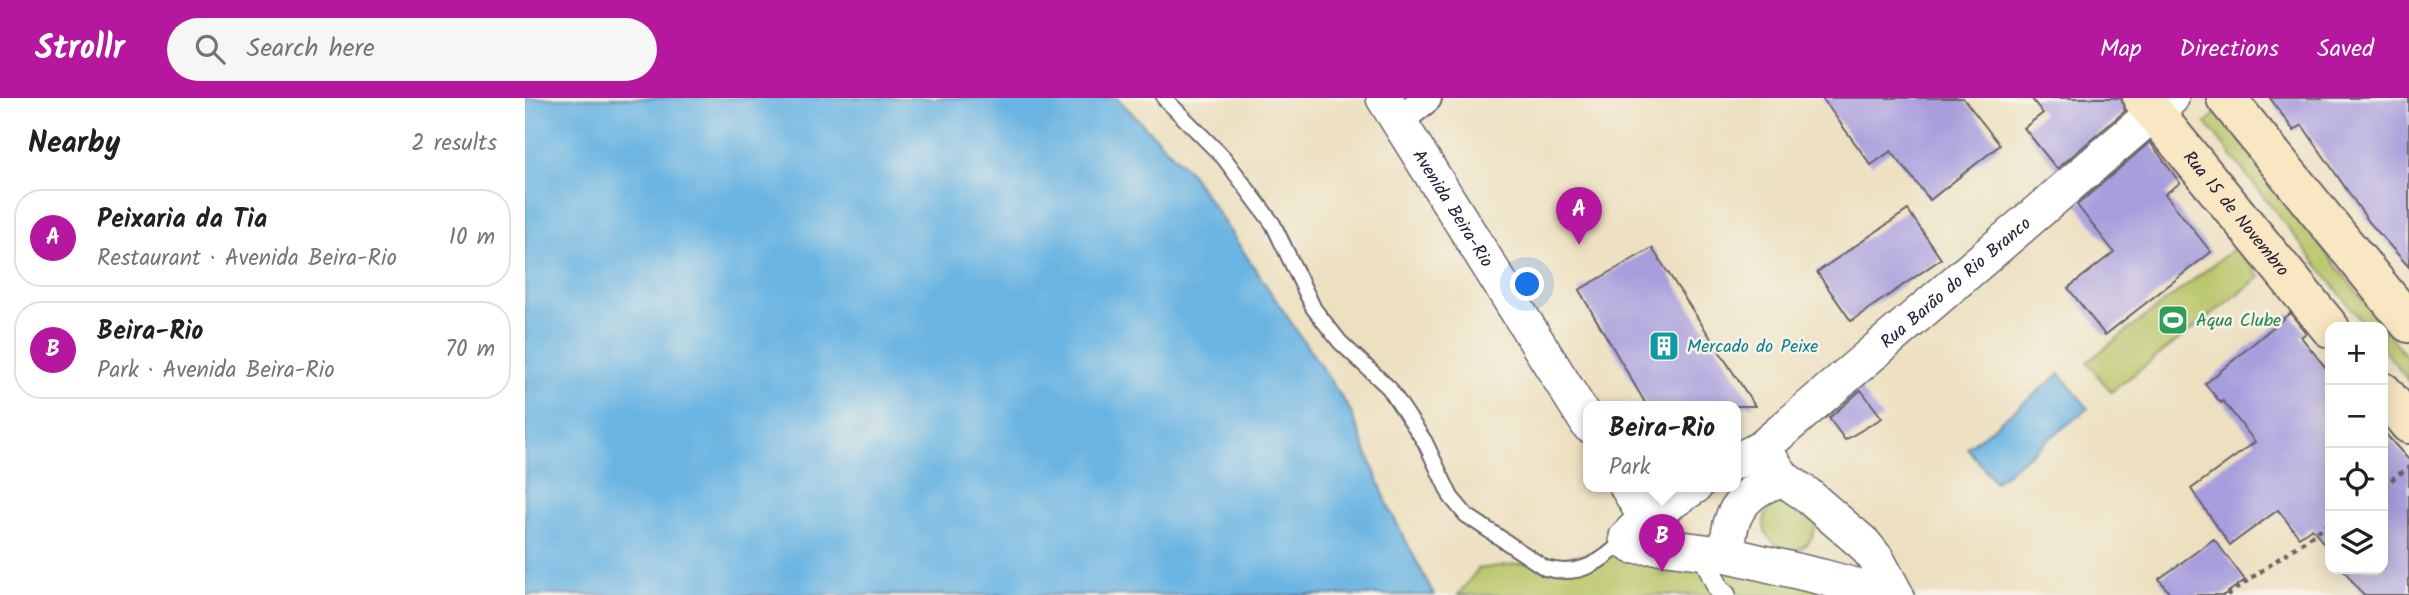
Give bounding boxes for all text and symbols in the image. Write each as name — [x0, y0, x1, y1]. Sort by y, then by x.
search box — [167, 18, 657, 81]
text: Strollr — [35, 23, 125, 76]
text: Search here — [247, 28, 375, 70]
icon: search — [191, 30, 229, 68]
text: Map — [2100, 30, 2142, 69]
text: Directions — [2180, 30, 2279, 69]
text: Saved — [2317, 30, 2374, 69]
text: Nearby — [28, 120, 120, 168]
text: 2 results — [411, 126, 497, 162]
street label: Avenida Beira-Rio — [1404, 144, 1500, 274]
street label: Rua 15 de Novembro — [2175, 145, 2296, 284]
pin: A — [1556, 187, 1602, 245]
text: Peixaria da Tia — [97, 199, 267, 241]
street label: Rua Barão do Rio Branco — [1874, 211, 2038, 357]
text: A — [46, 220, 60, 256]
text: 10 m — [449, 220, 495, 256]
text: Restaurant · Avenida Beira-Rio — [97, 241, 397, 277]
your location — [1510, 267, 1544, 301]
sports icon: Aqua Clube — [2156, 303, 2190, 337]
place label: Aqua Clube — [2196, 307, 2281, 336]
text: Beira-Rio — [97, 311, 203, 353]
map controls — [2325, 322, 2388, 574]
button: + — [2325, 322, 2388, 385]
building icon: Mercado do Peixe — [1647, 329, 1681, 363]
text: B — [46, 332, 60, 368]
text: 70 m — [445, 332, 495, 368]
place label: Mercado do Peixe — [1687, 333, 1818, 362]
text: Park · Avenida Beira-Rio — [97, 353, 335, 389]
button: − — [2325, 385, 2388, 448]
popup — [1583, 401, 1741, 492]
text: Beira-Rio — [1609, 408, 1715, 450]
button: locate — [2325, 448, 2388, 511]
text: Park — [1609, 450, 1650, 486]
button: layers — [2325, 511, 2388, 574]
pin: B — [1639, 514, 1685, 572]

